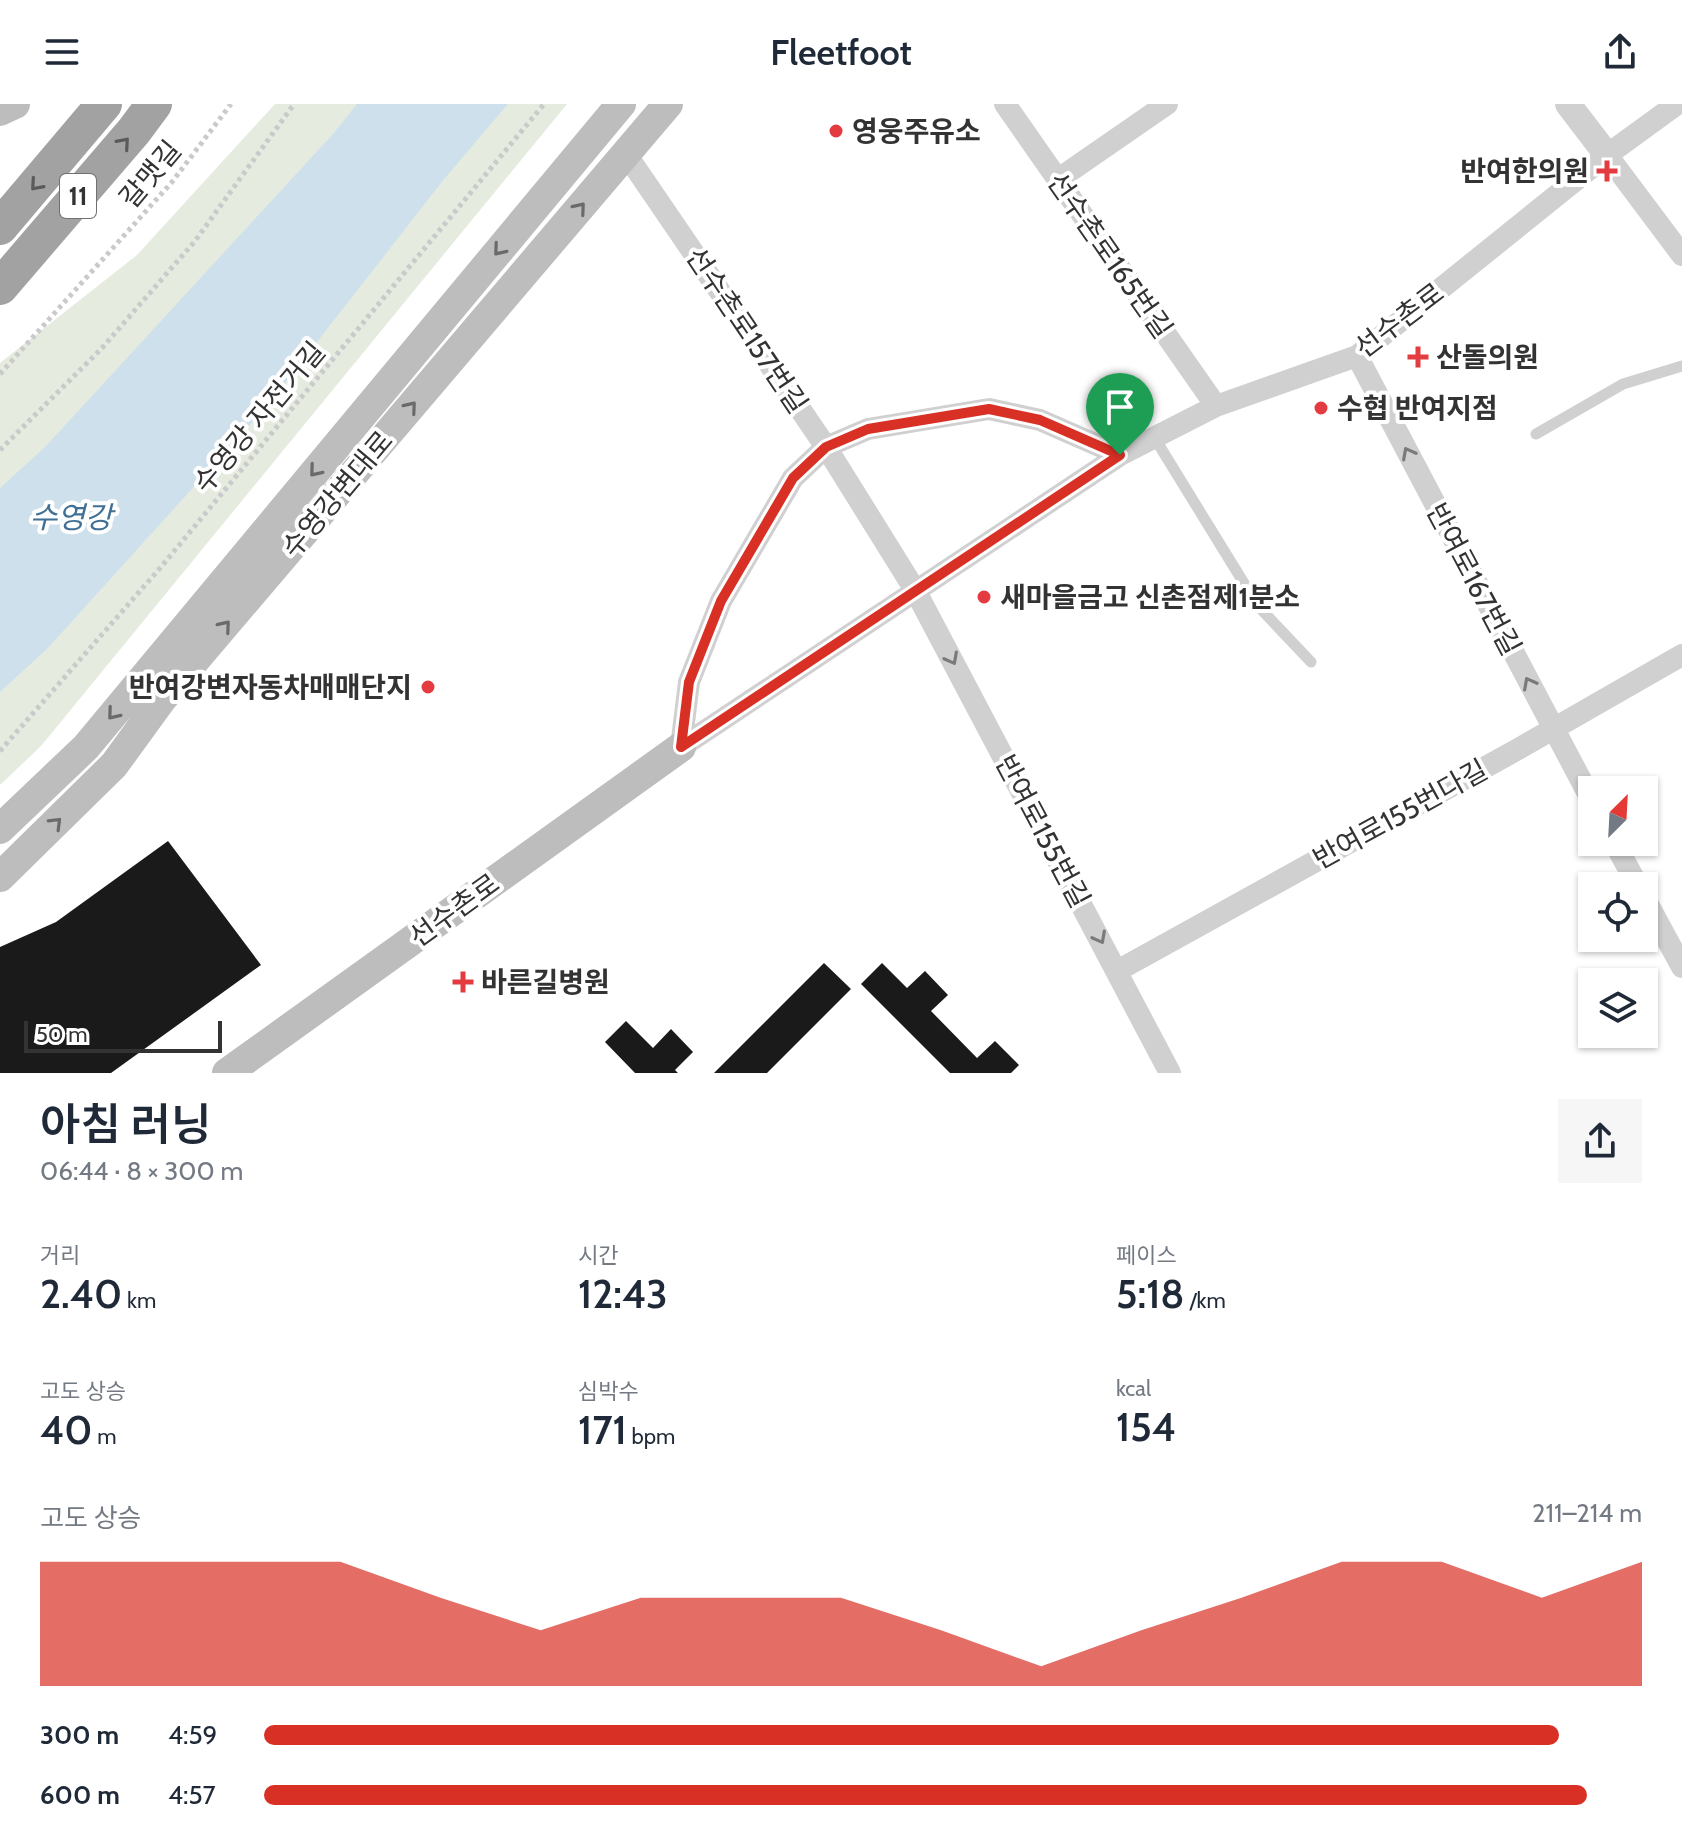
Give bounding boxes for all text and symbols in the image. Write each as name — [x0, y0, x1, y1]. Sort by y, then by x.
icon: menu — [40, 30, 84, 74]
text: Fleetfoot — [770, 30, 912, 74]
icon: share — [1598, 30, 1642, 74]
place label: 영웅주유소 — [852, 114, 981, 148]
marker: 영웅주유소 — [827, 122, 845, 140]
street label: 갈맷길 — [112, 133, 188, 215]
one-way arrow — [114, 137, 129, 152]
place label: 반여한의원 — [1460, 154, 1589, 188]
marker: 반여한의원 — [1596, 160, 1618, 182]
street label: 선수촌로165번길 — [1040, 165, 1180, 345]
road number: 11 — [60, 174, 96, 218]
one-way arrow — [31, 175, 46, 190]
one-way arrow — [570, 203, 584, 218]
one-way arrow — [494, 241, 509, 255]
street label: 선수촌로157번길 — [679, 241, 815, 419]
street label: 선수촌로 — [1348, 275, 1450, 365]
street label: 수영강 자전거길 — [186, 335, 332, 499]
place label: 산돌의원 — [1436, 340, 1539, 374]
marker: 산돌의원 — [1407, 346, 1429, 368]
pin — [1086, 373, 1154, 455]
icon: arrive — [1098, 385, 1142, 429]
place label: 수협 반여지점 — [1337, 391, 1498, 425]
marker: 수협 반여지점 — [1312, 399, 1330, 417]
one-way arrow — [401, 401, 416, 416]
street label: 수영강변대로 — [274, 424, 400, 564]
one-way arrow — [1402, 447, 1417, 461]
one-way arrow — [310, 462, 325, 476]
street label: 반여로167번길 — [1420, 497, 1528, 661]
water label: 수영강 — [30, 499, 116, 536]
place label: 새마을금고 신촌점제1분소 — [1000, 580, 1300, 614]
marker: 새마을금고 신촌점제1분소 — [975, 588, 993, 606]
one-way arrow — [215, 621, 230, 635]
one-way arrow — [942, 651, 957, 665]
place label: 반여강변자동차매매단지 — [129, 670, 412, 704]
one-way arrow — [1523, 677, 1538, 691]
marker: 반여강변자동차매매단지 — [419, 678, 437, 696]
one-way arrow — [108, 705, 123, 719]
street label: 반여로155번길 — [988, 749, 1098, 913]
street label: 반여로155번다길 — [1307, 752, 1493, 876]
north arrow — [1578, 776, 1658, 856]
map controls — [1578, 776, 1658, 1048]
one-way arrow — [47, 818, 61, 832]
street label: 선수촌로 — [402, 866, 506, 954]
button: locate — [1578, 872, 1658, 952]
one-way arrow — [1090, 930, 1105, 945]
place label: 바른길병원 — [481, 965, 610, 999]
button: layers — [1578, 968, 1658, 1048]
marker: 바른길병원 — [452, 971, 474, 993]
scale bar — [24, 1017, 222, 1053]
text: 50 m — [36, 1021, 88, 1048]
text: 아침 러닝 — [40, 1098, 212, 1151]
button: share — [1558, 1099, 1642, 1183]
text: 06:44 · 8 × 300 m — [40, 1155, 243, 1187]
text: 거리 — [40, 1242, 80, 1269]
text: 시간 — [578, 1242, 618, 1269]
text: 페이스 — [1116, 1242, 1177, 1269]
text: 2.40 — [40, 1269, 122, 1318]
text: 12:43 — [578, 1269, 668, 1318]
text: 5:18 — [1116, 1269, 1185, 1318]
text: km — [122, 1287, 156, 1314]
text: /km — [1185, 1287, 1226, 1314]
text: kcal — [1116, 1375, 1151, 1402]
text: 고도 상승 — [40, 1378, 126, 1405]
text: 심박수 — [578, 1378, 639, 1405]
text: 154 — [1116, 1402, 1176, 1451]
text: 40 — [40, 1405, 92, 1454]
text: 171 — [578, 1405, 627, 1454]
text: m — [92, 1423, 117, 1450]
text: bpm — [627, 1423, 675, 1450]
text: 211–214 m — [1532, 1497, 1642, 1529]
text: 고도 상승 — [40, 1502, 142, 1534]
text: 300 m — [40, 1719, 119, 1751]
text: 4:59 — [168, 1719, 217, 1751]
text: 600 m — [40, 1779, 120, 1811]
text: 4:57 — [168, 1779, 216, 1811]

